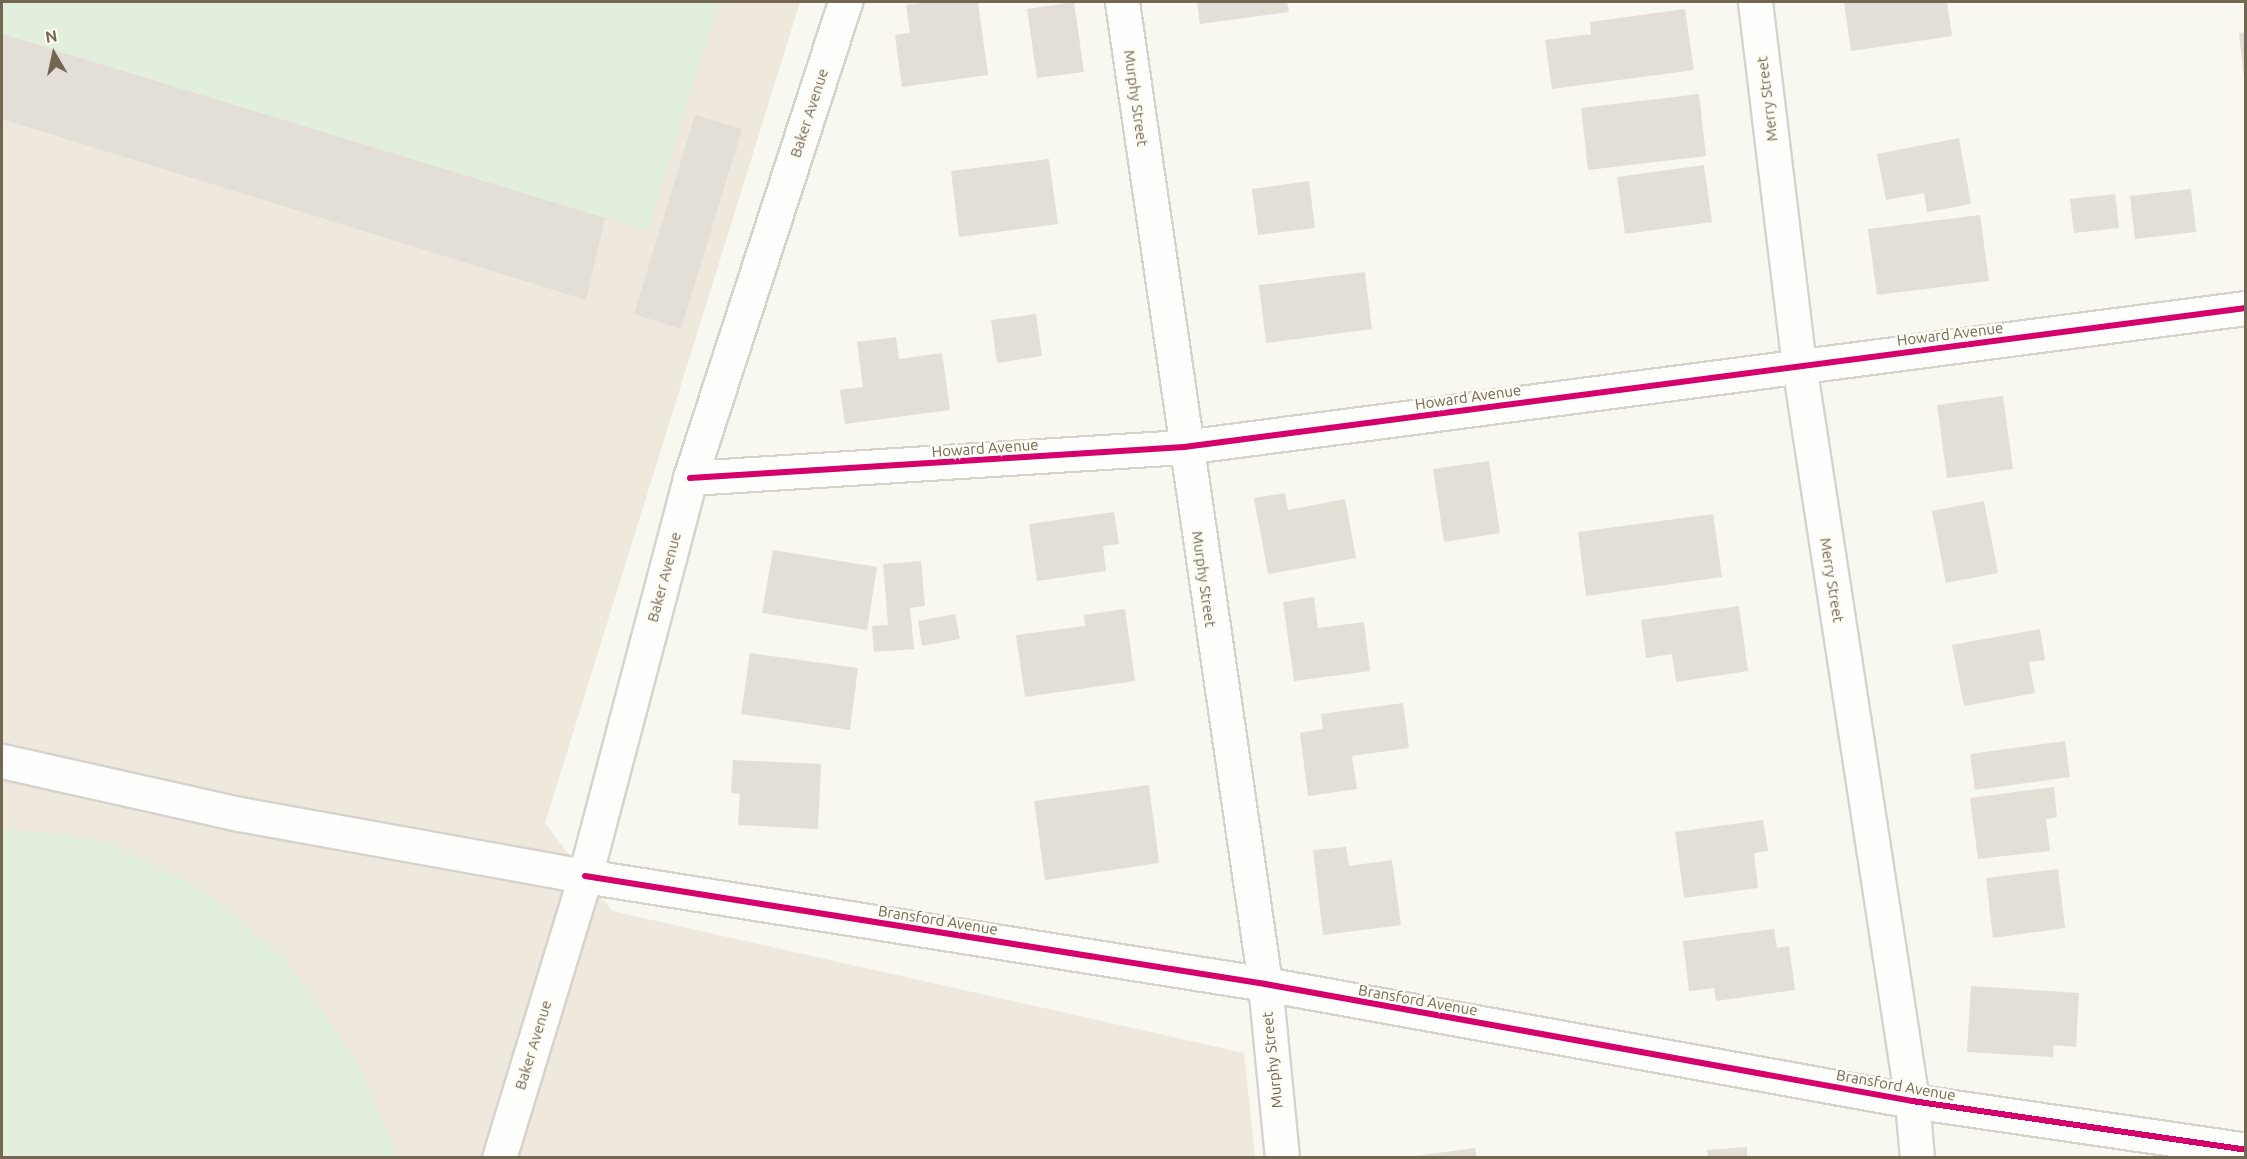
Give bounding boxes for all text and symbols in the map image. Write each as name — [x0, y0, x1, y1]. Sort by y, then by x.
north arrow — [24, 24, 84, 84]
text: N — [44, 26, 58, 46]
street label: Murphy Street — [1120, 49, 1152, 147]
street label: Merry Street — [1753, 55, 1781, 143]
street label: Baker Avenue — [786, 66, 832, 160]
street label: Howard Avenue — [1896, 319, 2004, 349]
street label: Howard Avenue — [1414, 381, 1522, 413]
street label: Howard Avenue — [931, 435, 1039, 461]
street label: Baker Avenue — [643, 530, 685, 624]
street label: Murphy Street — [1188, 530, 1220, 628]
street label: Merry Street — [1816, 536, 1848, 624]
street label: Bransford Avenue — [877, 902, 999, 938]
street label: Bransford Avenue — [1357, 981, 1479, 1019]
street label: Baker Avenue — [511, 998, 555, 1092]
street label: Murphy Street — [1258, 1011, 1286, 1109]
street label: Bransford Avenue — [1835, 1066, 1957, 1104]

